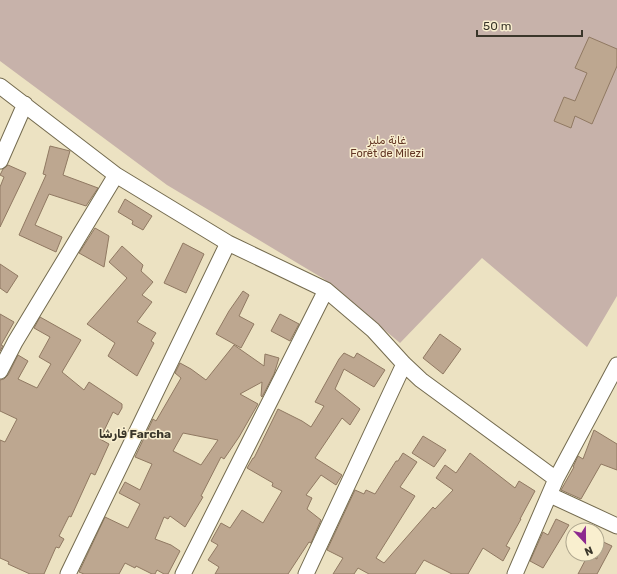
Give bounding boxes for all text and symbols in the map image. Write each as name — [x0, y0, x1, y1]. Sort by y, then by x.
scale bar — [477, 12, 582, 38]
text: 50 m — [483, 19, 511, 33]
park label: غابة مليز Forêt de Milezi — [350, 134, 424, 160]
district label: فارشا Farcha — [99, 427, 171, 441]
north arrow — [565, 522, 605, 562]
text: N — [582, 543, 595, 558]

